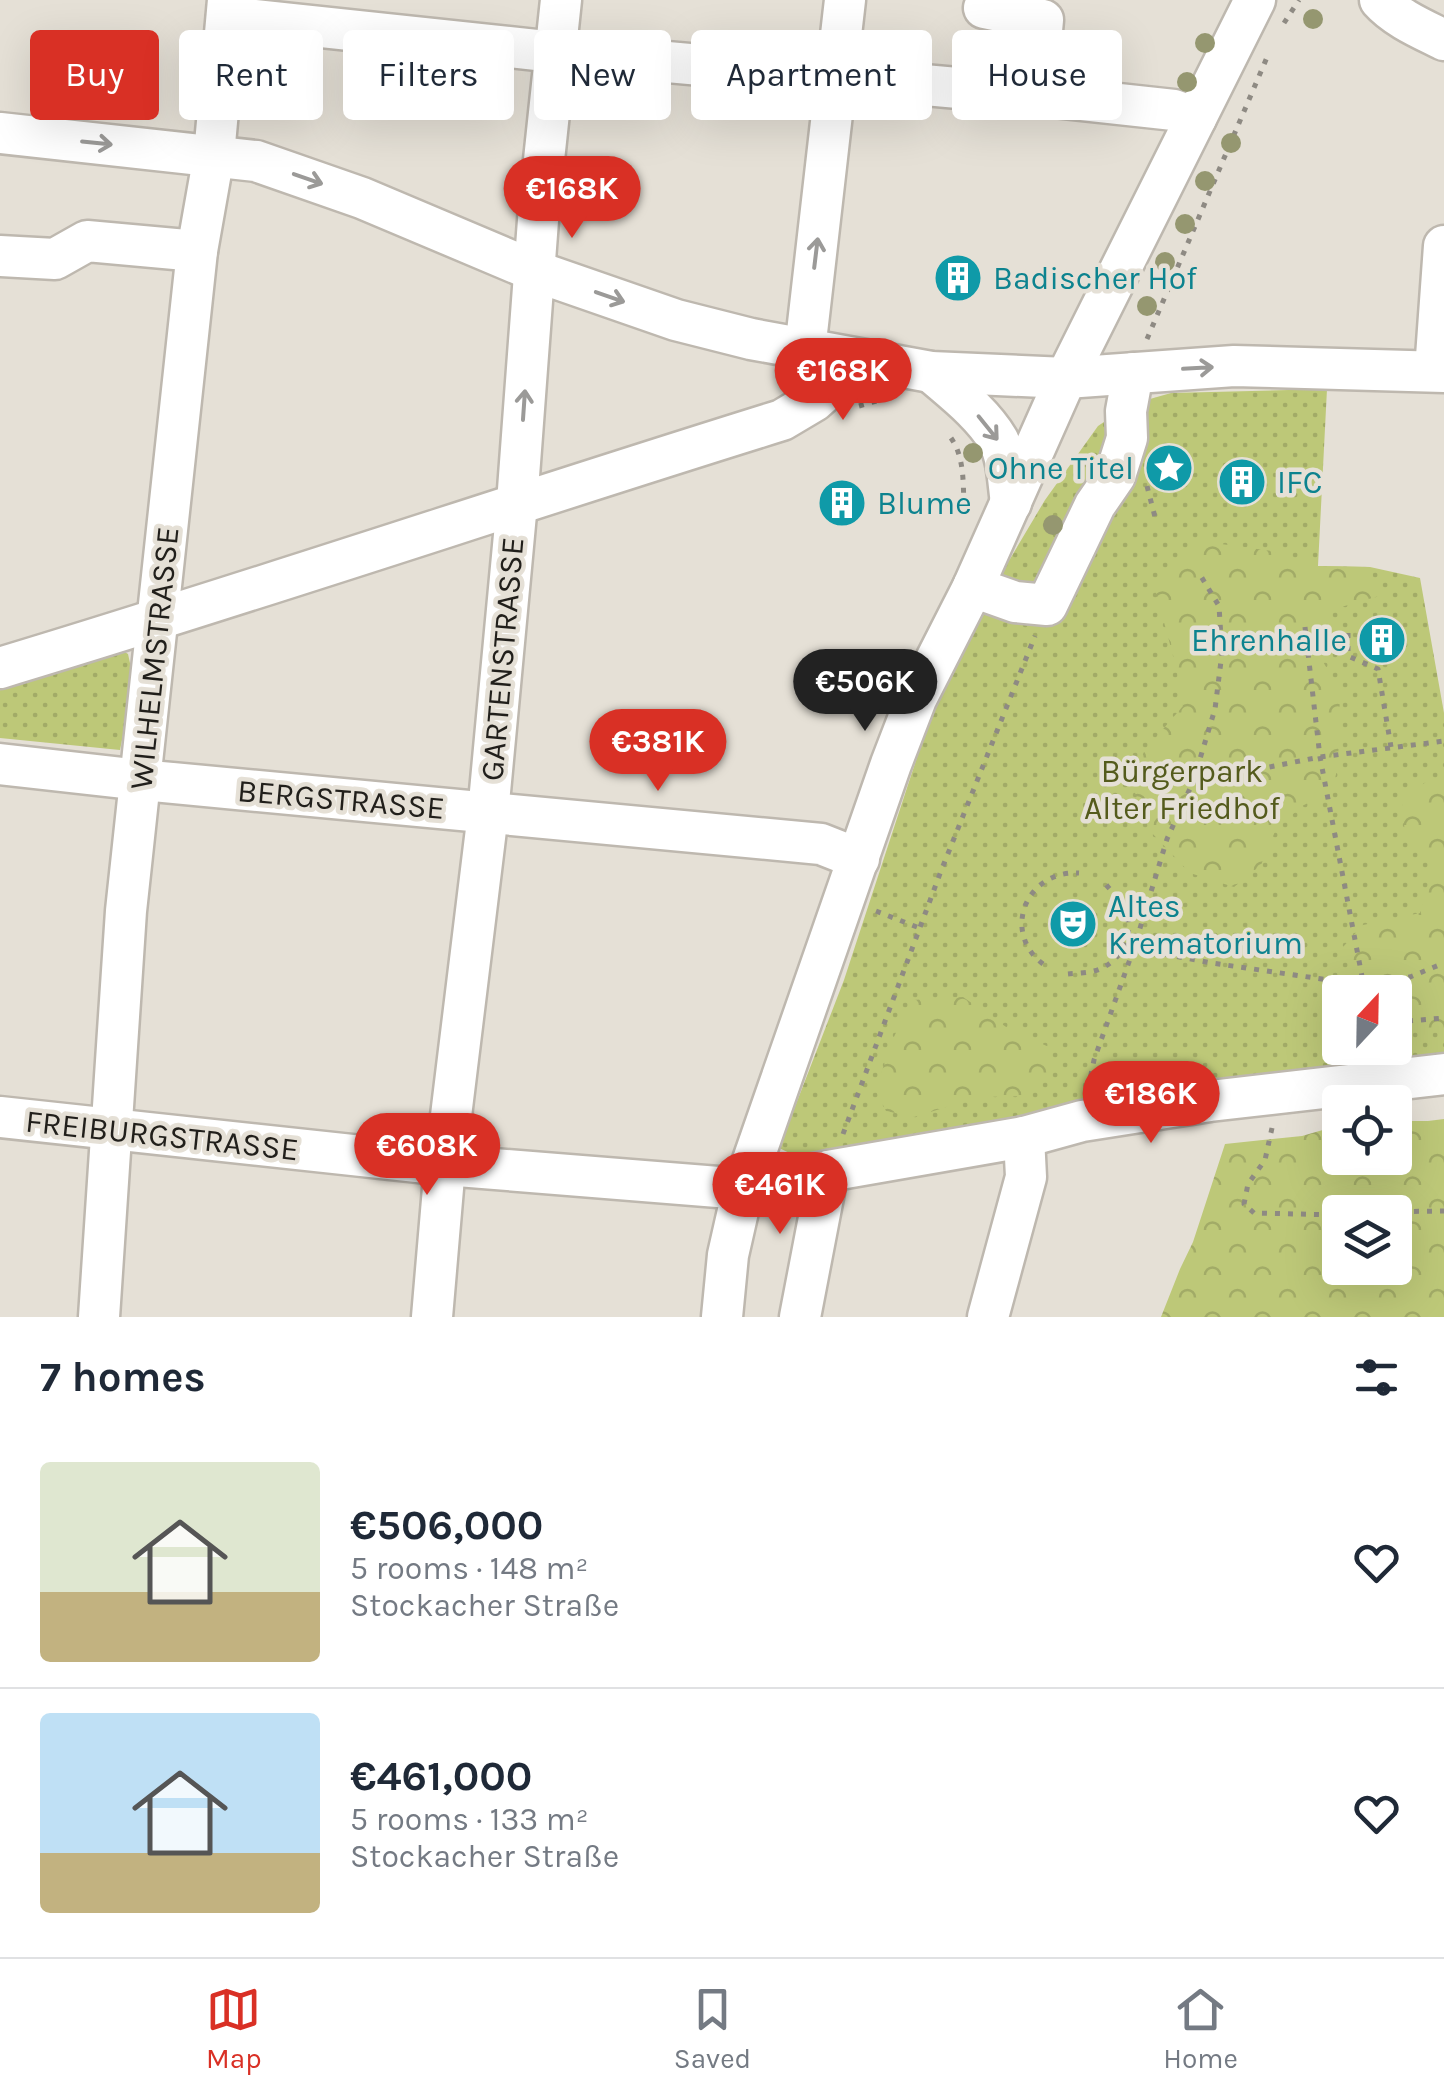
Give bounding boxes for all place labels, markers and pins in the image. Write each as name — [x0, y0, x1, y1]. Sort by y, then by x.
pin: €168K — [502, 156, 642, 241]
building icon: Badischer Hof — [932, 252, 984, 304]
place label: Badischer Hof — [993, 260, 1198, 297]
pin: €168K — [773, 338, 913, 423]
place icon: Ohne Titel — [1143, 442, 1195, 494]
place label: Ohne Titel — [988, 450, 1134, 487]
building icon: IFC — [1216, 456, 1268, 508]
place label: IFC — [1277, 464, 1322, 501]
building icon: Blume — [816, 477, 868, 529]
place label: Blume — [877, 485, 972, 522]
building icon: Ehrenhalle — [1356, 614, 1408, 666]
place label: Ehrenhalle — [1191, 622, 1347, 659]
pin: €506K — [795, 649, 935, 734]
pin: €381K — [588, 709, 728, 794]
place label: Altes Krematorium — [1108, 888, 1303, 962]
theatre icon: Altes Krematorium — [1047, 898, 1099, 950]
pin: €186K — [1081, 1061, 1221, 1146]
pin: €608K — [357, 1113, 497, 1198]
pin: €461K — [710, 1152, 850, 1237]

